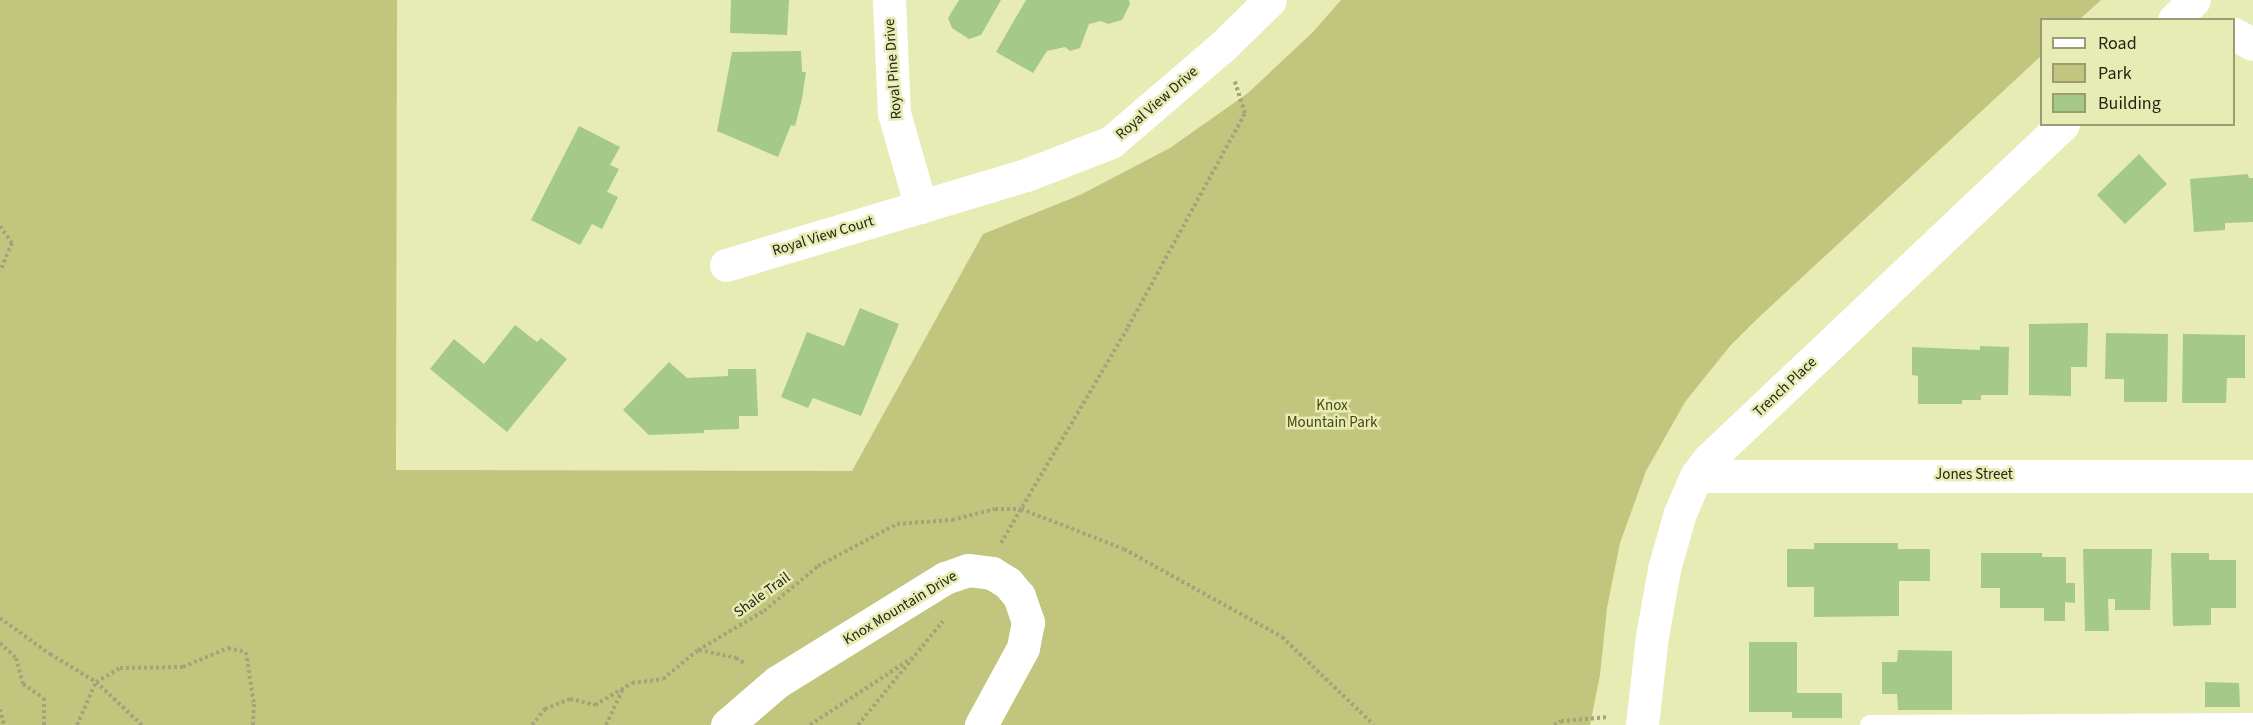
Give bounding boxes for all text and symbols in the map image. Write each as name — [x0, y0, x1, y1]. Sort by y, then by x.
street label: Royal Pine Drive — [881, 18, 905, 120]
legend — [2040, 18, 2235, 126]
text: Road — [2098, 31, 2137, 56]
text: Park — [2098, 61, 2132, 86]
street label: Royal View Drive — [1112, 62, 1202, 144]
text: Building — [2098, 91, 2161, 116]
street label: Royal View Court — [770, 212, 876, 260]
street label: Trench Place — [1750, 353, 1820, 421]
park label: Knox Mountain Park — [1287, 396, 1377, 431]
street label: Jones Street — [1935, 466, 2013, 484]
street label: Knox Mountain Drive — [840, 567, 960, 649]
street label: Shale Trail — [730, 569, 794, 621]

